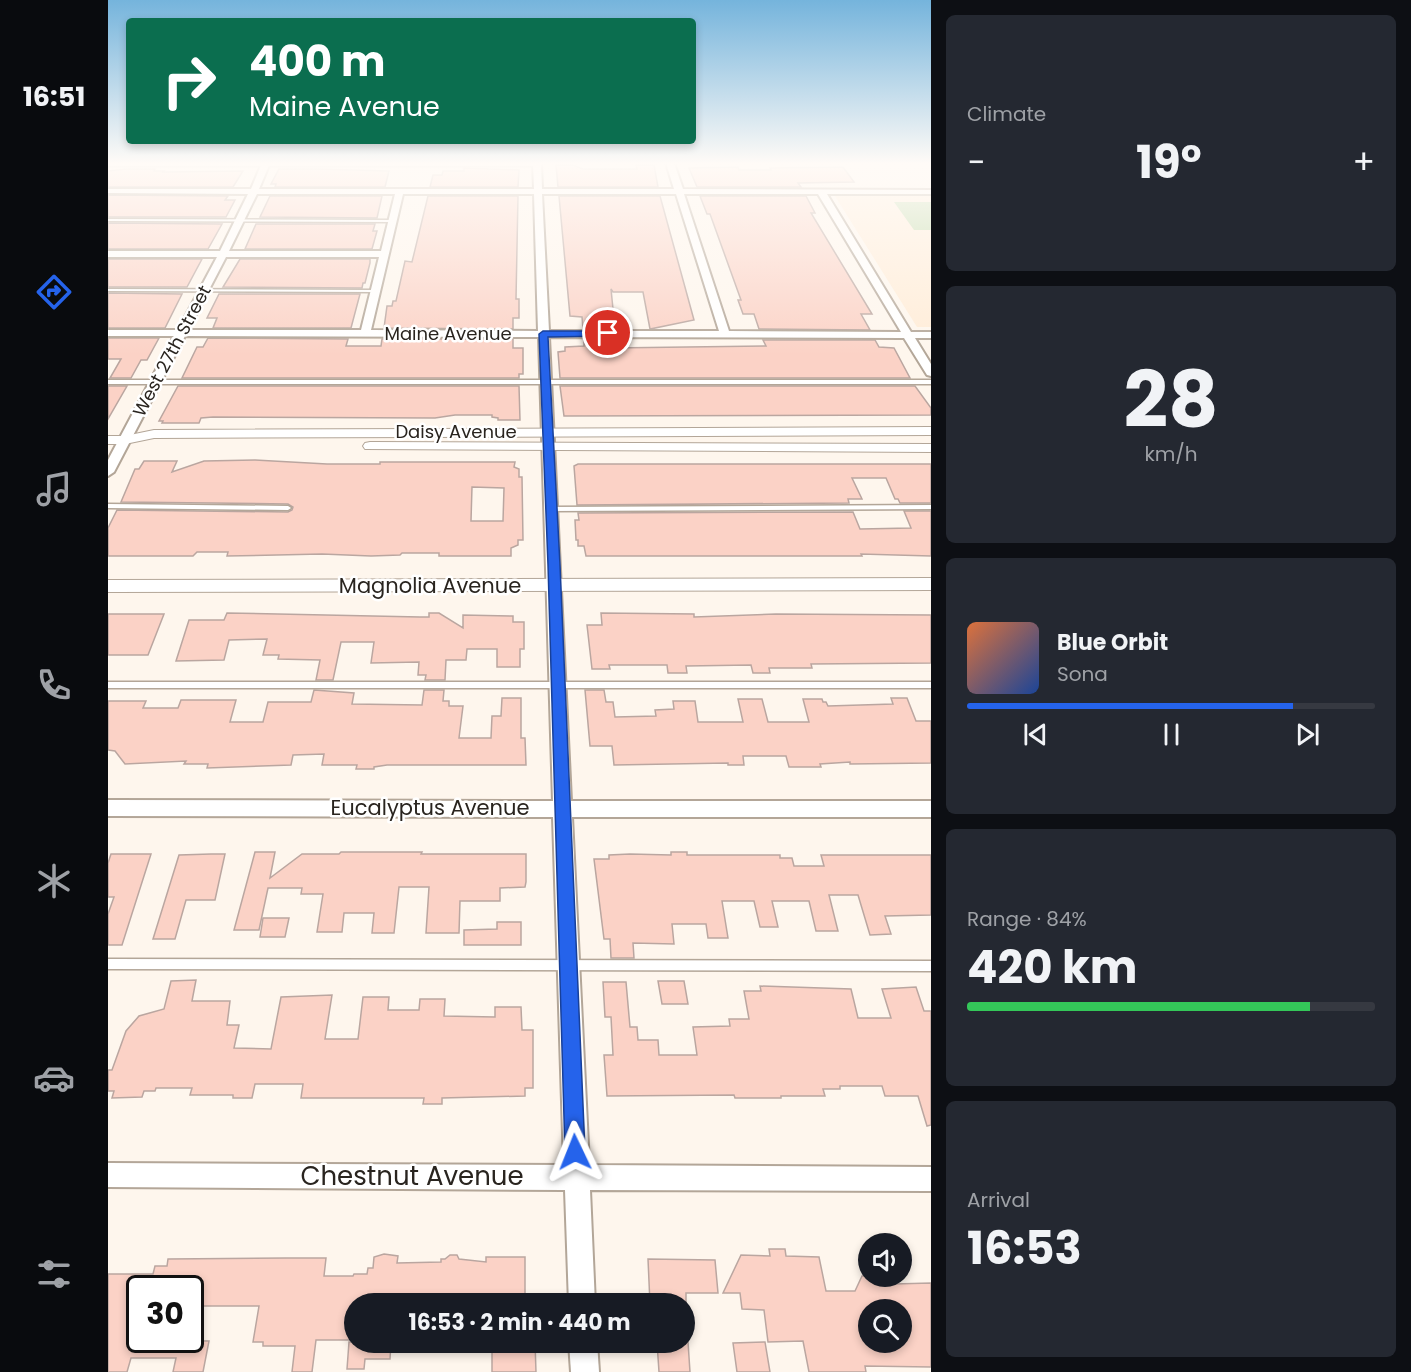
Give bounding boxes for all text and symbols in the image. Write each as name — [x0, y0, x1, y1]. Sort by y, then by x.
text: 400 m — [249, 32, 386, 91]
icon: right — [150, 42, 228, 120]
text: 16:51 — [23, 78, 85, 115]
text: Maine Avenue — [249, 88, 440, 125]
text: Climate — [967, 100, 1046, 128]
text: 19° — [1136, 131, 1202, 194]
text: − — [967, 139, 985, 186]
text: + — [1352, 139, 1375, 186]
icon: directions — [33, 271, 75, 313]
street label: West 27th Street — [126, 281, 217, 421]
pin — [582, 307, 633, 358]
icon: arrive — [591, 316, 624, 349]
street label: Maine Avenue — [384, 321, 512, 346]
text: 28 — [1123, 345, 1219, 454]
street label: Daisy Avenue — [395, 419, 517, 444]
text: km/h — [1144, 440, 1198, 468]
icon: music — [33, 468, 75, 510]
street label: Magnolia Avenue — [339, 571, 521, 600]
text: Blue Orbit — [1057, 627, 1168, 658]
text: Sona — [1057, 660, 1108, 688]
icon: phone — [33, 664, 75, 706]
icon: previous — [1019, 718, 1052, 751]
icon: pause — [1155, 718, 1188, 751]
icon: next — [1291, 718, 1324, 751]
street label: Eucalyptus Avenue — [331, 793, 529, 822]
icon: climate — [33, 860, 75, 902]
text: Range · 84% — [967, 905, 1087, 933]
text: 420 km — [967, 936, 1138, 999]
icon: car — [33, 1057, 75, 1099]
position arrow — [543, 1120, 607, 1184]
street label: Chestnut Avenue — [300, 1158, 524, 1194]
text: Arrival — [967, 1186, 1030, 1214]
text: 16:53 — [967, 1217, 1082, 1280]
map controls — [858, 1233, 912, 1353]
button: sound — [858, 1233, 912, 1287]
icon: filters — [33, 1253, 75, 1295]
speed limit sign: 30 — [126, 1275, 204, 1353]
button: search — [858, 1299, 912, 1353]
text: 16:53 · 2 min · 440 m — [409, 1307, 630, 1338]

